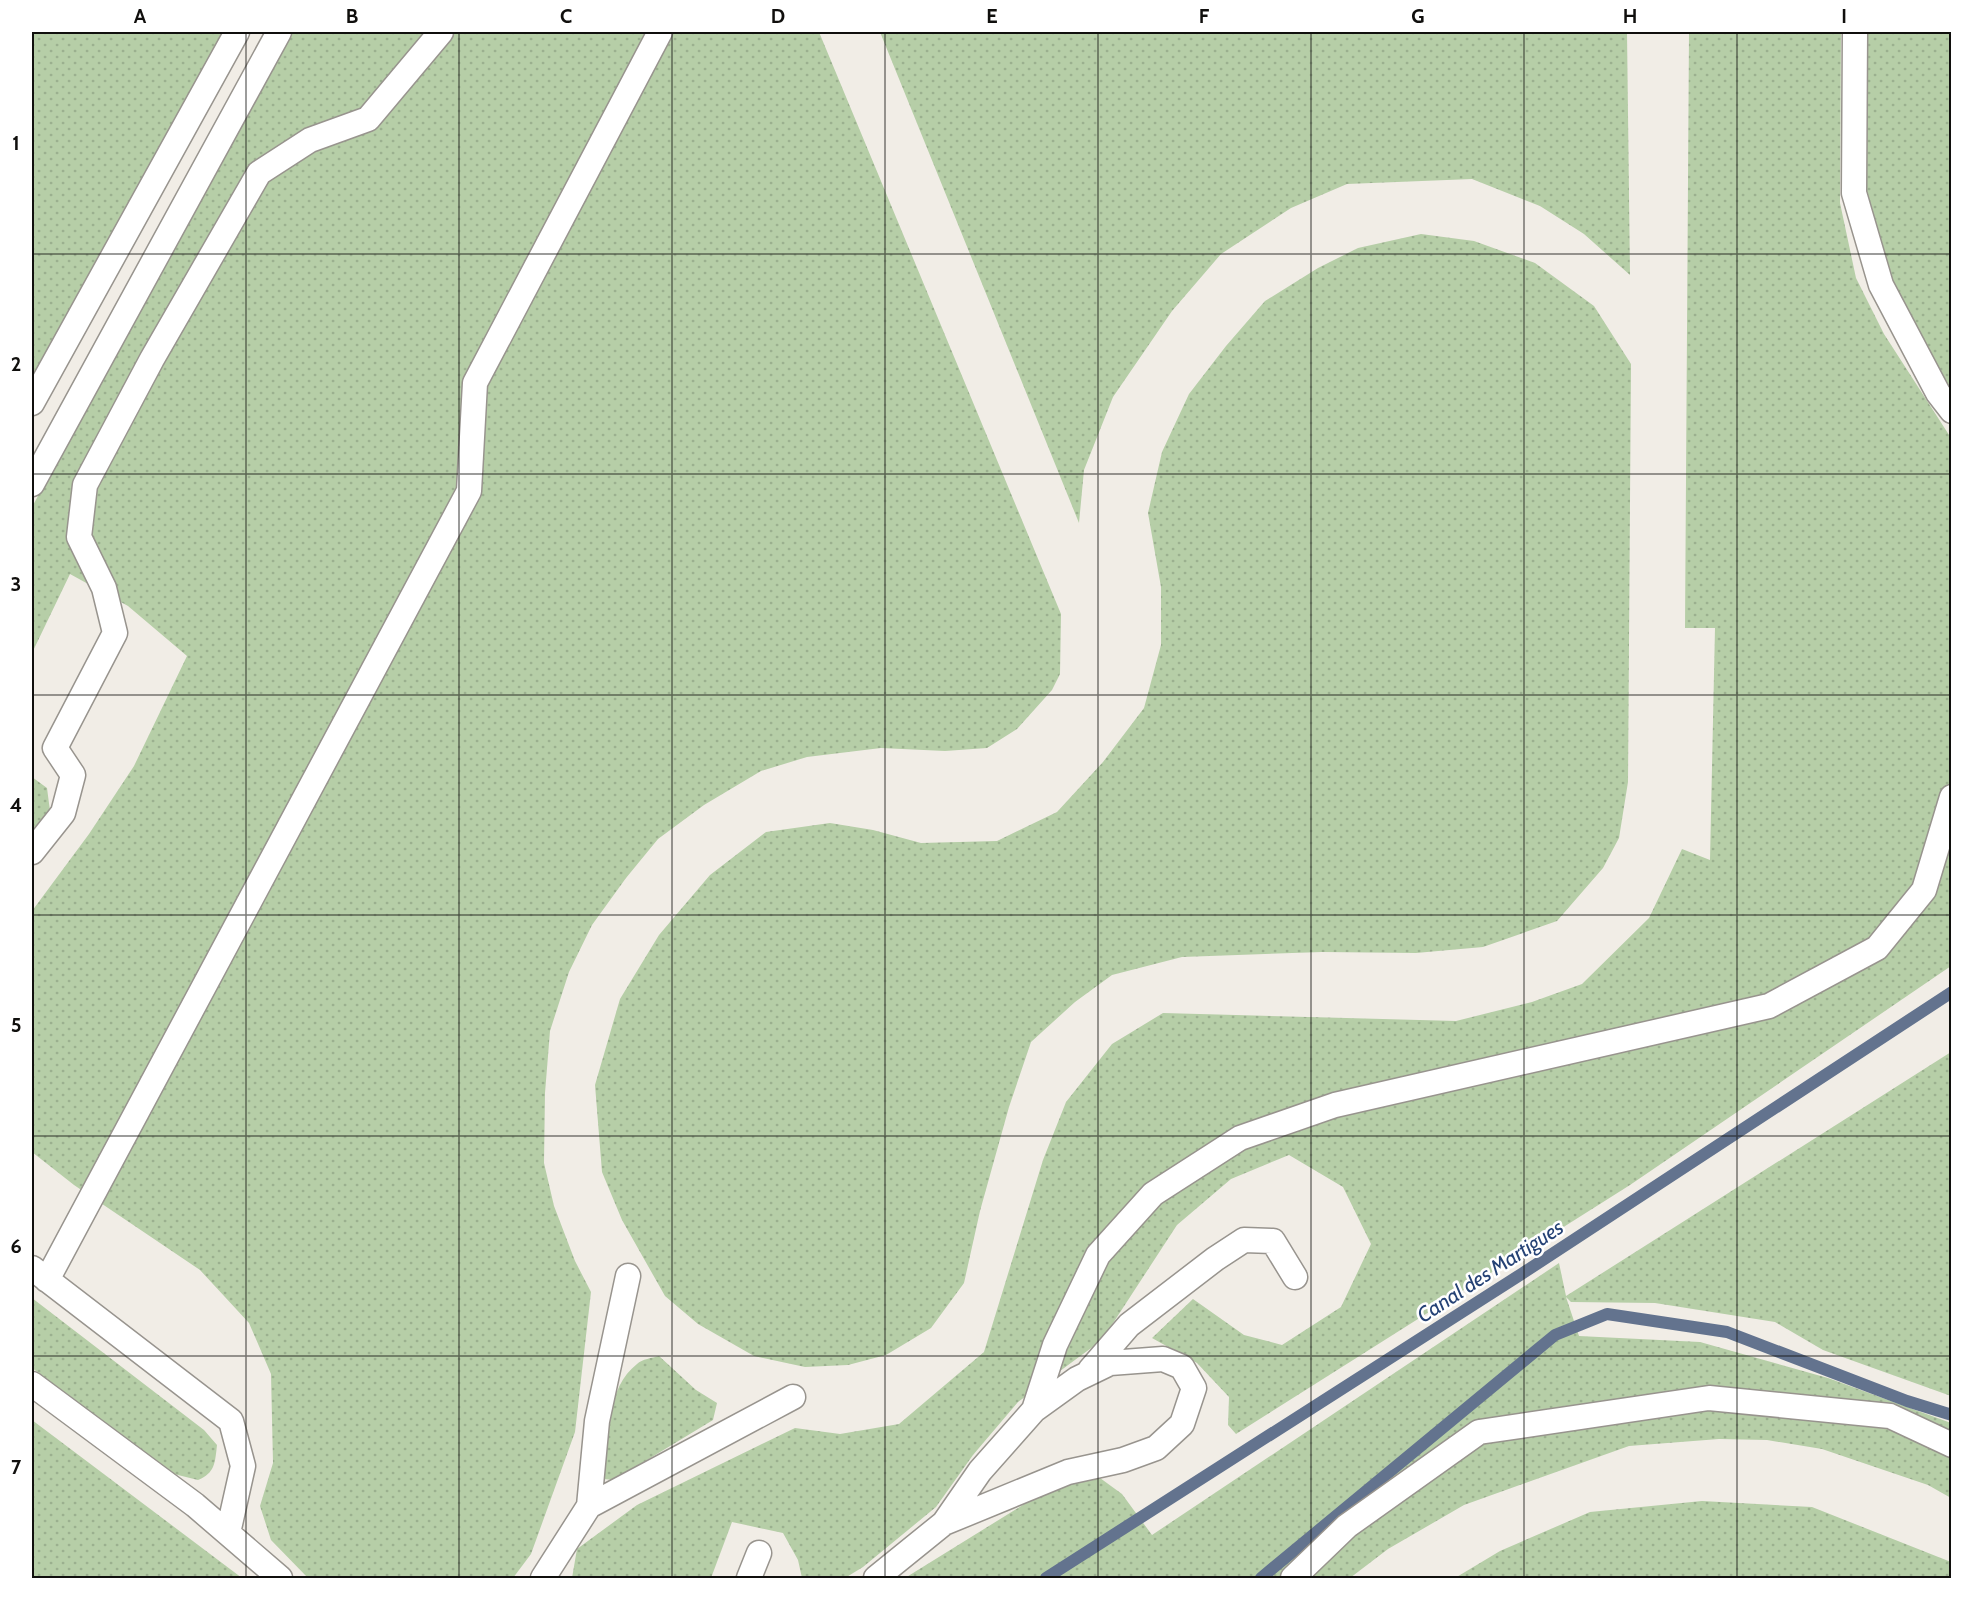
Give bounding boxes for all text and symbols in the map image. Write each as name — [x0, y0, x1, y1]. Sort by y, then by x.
text: A — [134, 4, 147, 28]
text: B — [346, 4, 358, 28]
text: C — [560, 4, 572, 28]
text: D — [771, 4, 785, 28]
text: E — [986, 4, 998, 28]
text: F — [1199, 4, 1210, 28]
text: G — [1411, 4, 1425, 28]
text: H — [1623, 4, 1637, 28]
text: I — [1841, 4, 1847, 28]
text: 1 — [12, 131, 20, 155]
text: 2 — [11, 352, 21, 376]
text: 3 — [11, 572, 21, 596]
text: 4 — [10, 793, 22, 817]
text: 5 — [11, 1013, 21, 1037]
water label: Canal des Martigues — [1412, 1214, 1568, 1328]
text: 6 — [10, 1234, 22, 1258]
text: 7 — [11, 1455, 22, 1479]

